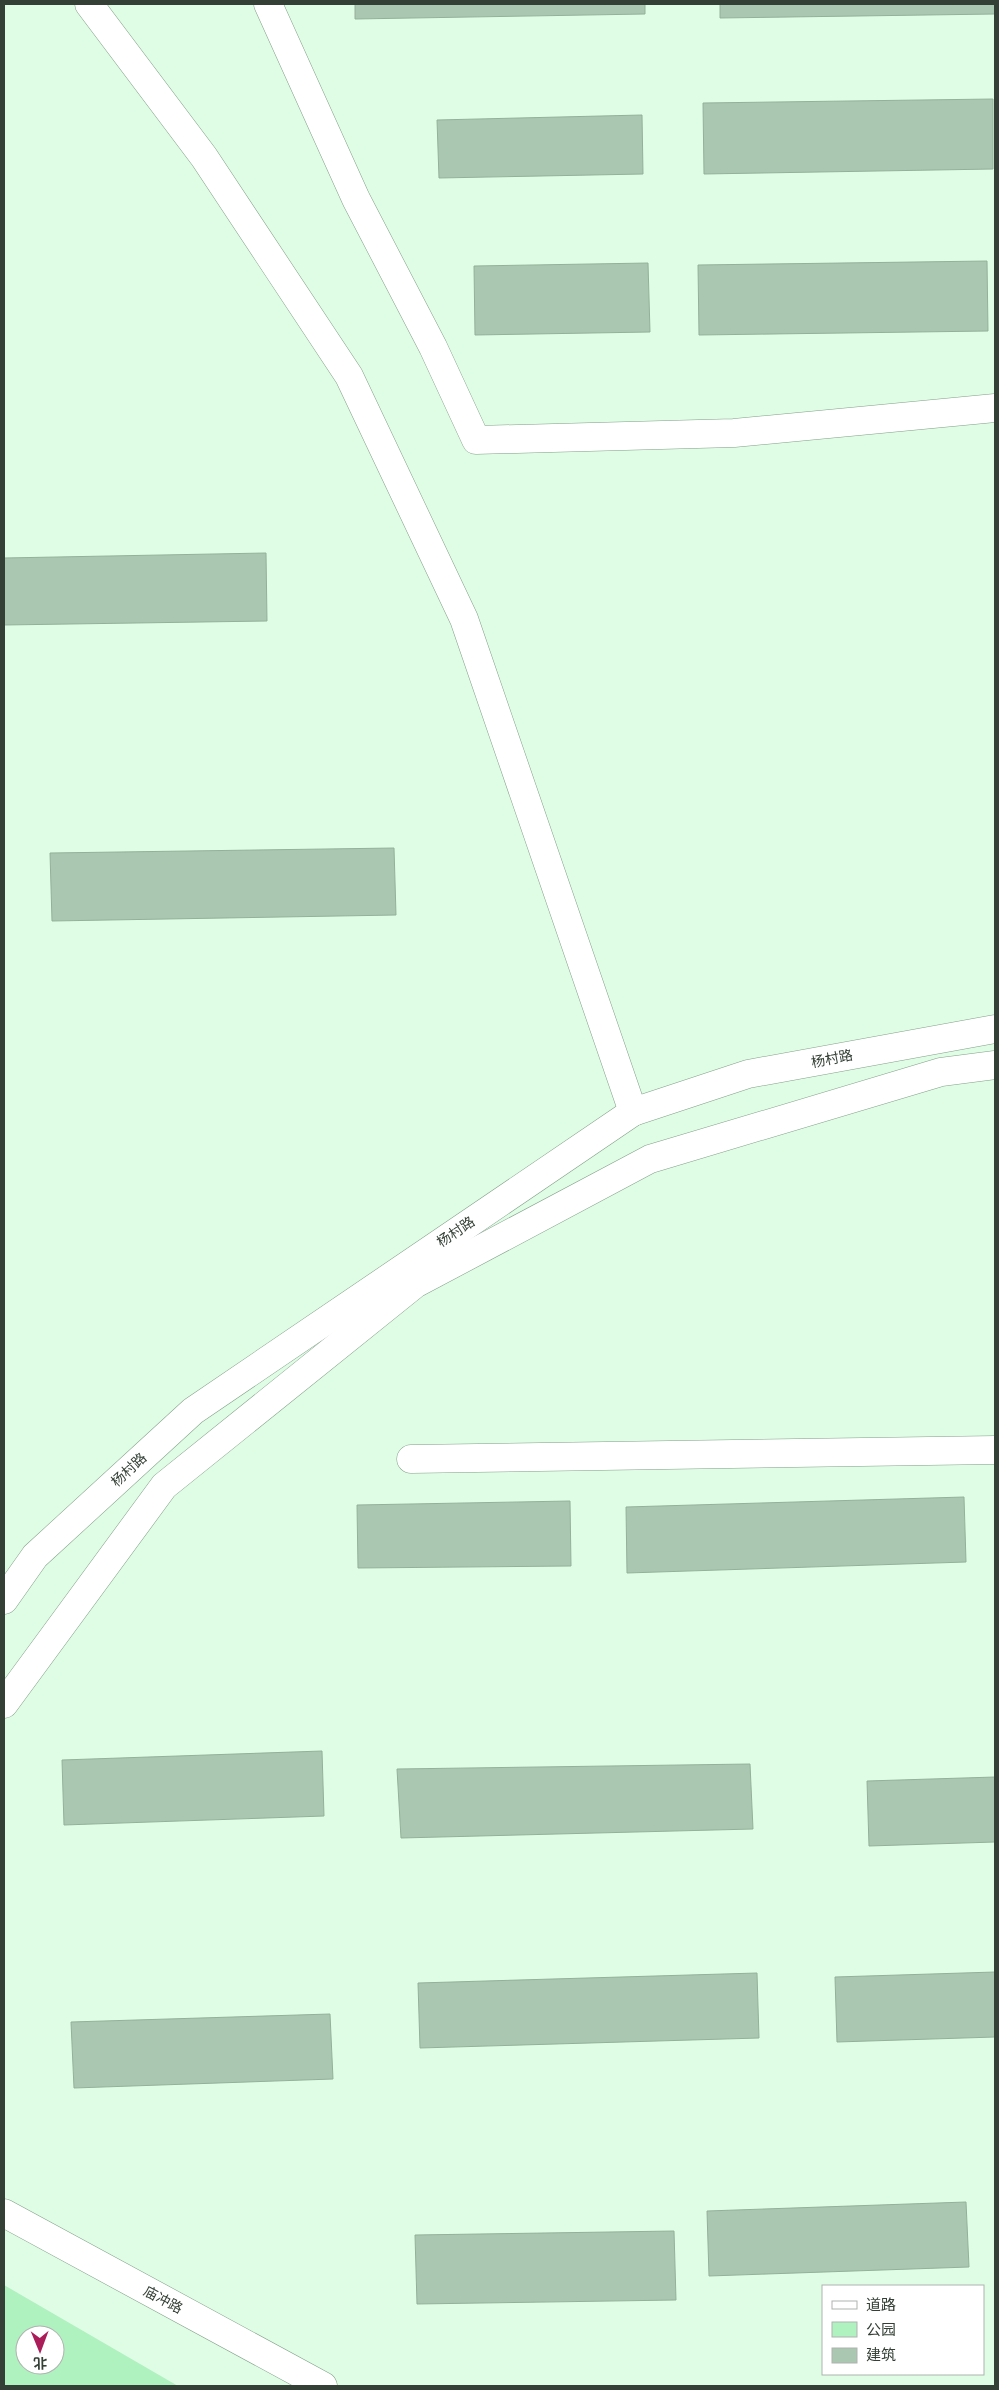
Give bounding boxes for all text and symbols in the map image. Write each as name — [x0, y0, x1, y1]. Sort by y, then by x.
street label: 杨村路 — [810, 1047, 854, 1071]
street label: 杨村路 — [434, 1213, 478, 1251]
street label: 杨村路 — [108, 1449, 150, 1491]
street label: 庙冲路 — [140, 2283, 186, 2317]
legend — [822, 2285, 984, 2375]
text: 道路 — [866, 2296, 896, 2314]
text: 公园 — [866, 2321, 896, 2339]
north arrow — [15, 2325, 65, 2375]
text: 建筑 — [866, 2346, 896, 2364]
text: 北 — [33, 2354, 47, 2371]

